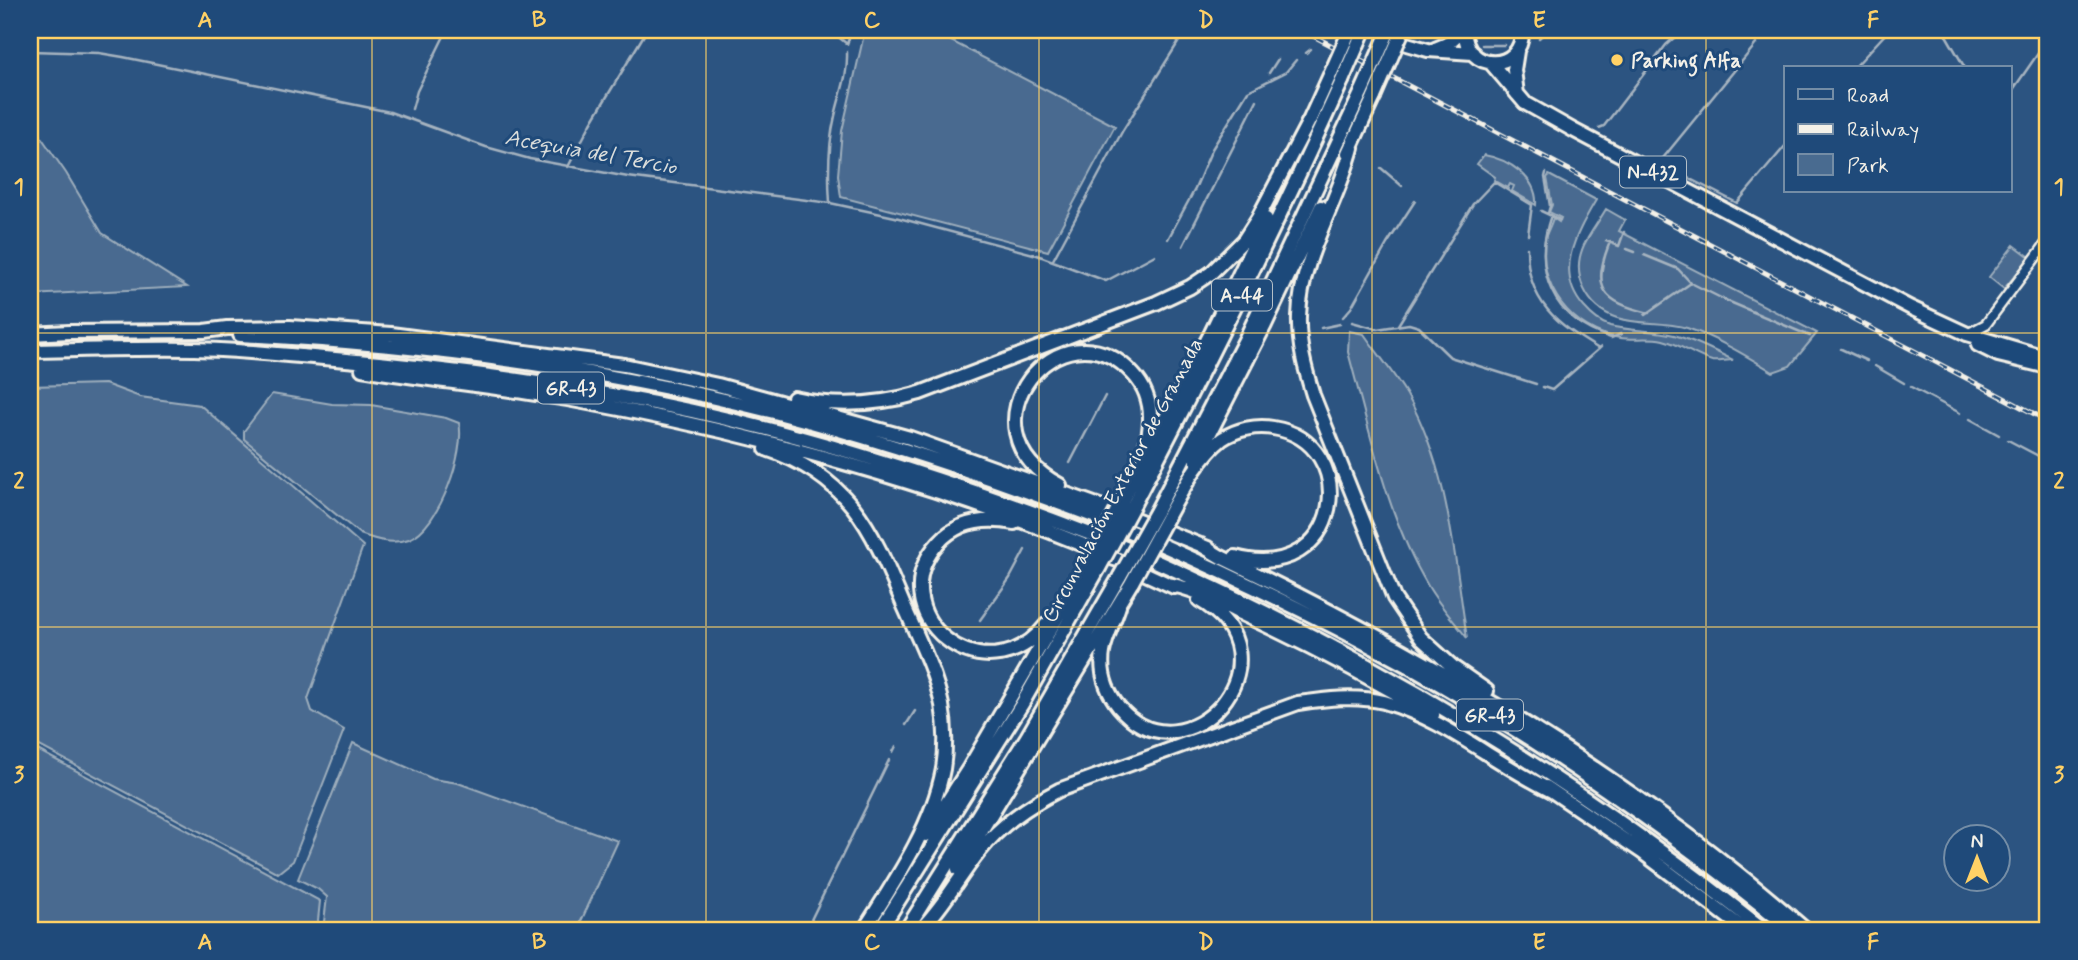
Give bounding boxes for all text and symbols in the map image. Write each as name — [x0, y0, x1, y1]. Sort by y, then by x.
text: A — [197, 6, 213, 36]
text: B — [532, 6, 547, 36]
text: C — [864, 6, 881, 36]
text: D — [1198, 6, 1214, 36]
text: E — [1532, 6, 1546, 36]
text: F — [1867, 6, 1879, 36]
place label: Parking Alfa — [1631, 47, 1742, 77]
marker: Parking Alfa — [1609, 52, 1625, 68]
legend — [1784, 66, 2011, 192]
text: Road — [1847, 82, 1889, 110]
text: Railway — [1847, 116, 1919, 144]
water label: Acequia del Tercio — [502, 123, 680, 183]
text: Park — [1847, 152, 1889, 180]
road number: N-432 — [1620, 156, 1686, 188]
text: 1 — [14, 173, 24, 203]
text: 1 — [2054, 173, 2064, 203]
road number: A-44 — [1212, 280, 1272, 310]
street label: Circunvalación Exterior de Granada — [1036, 333, 1210, 628]
road number: GR-43 — [538, 372, 604, 404]
text: 2 — [13, 467, 25, 497]
text: 2 — [2053, 467, 2065, 497]
road number: GR-43 — [1457, 700, 1523, 730]
text: 3 — [14, 761, 25, 791]
text: 3 — [2054, 761, 2065, 791]
north arrow — [1941, 824, 2011, 894]
text: N — [1971, 830, 1983, 855]
text: A — [197, 928, 213, 958]
text: B — [532, 928, 547, 958]
text: C — [864, 928, 881, 958]
text: D — [1198, 928, 1214, 958]
text: E — [1532, 928, 1546, 958]
text: F — [1867, 928, 1879, 958]

